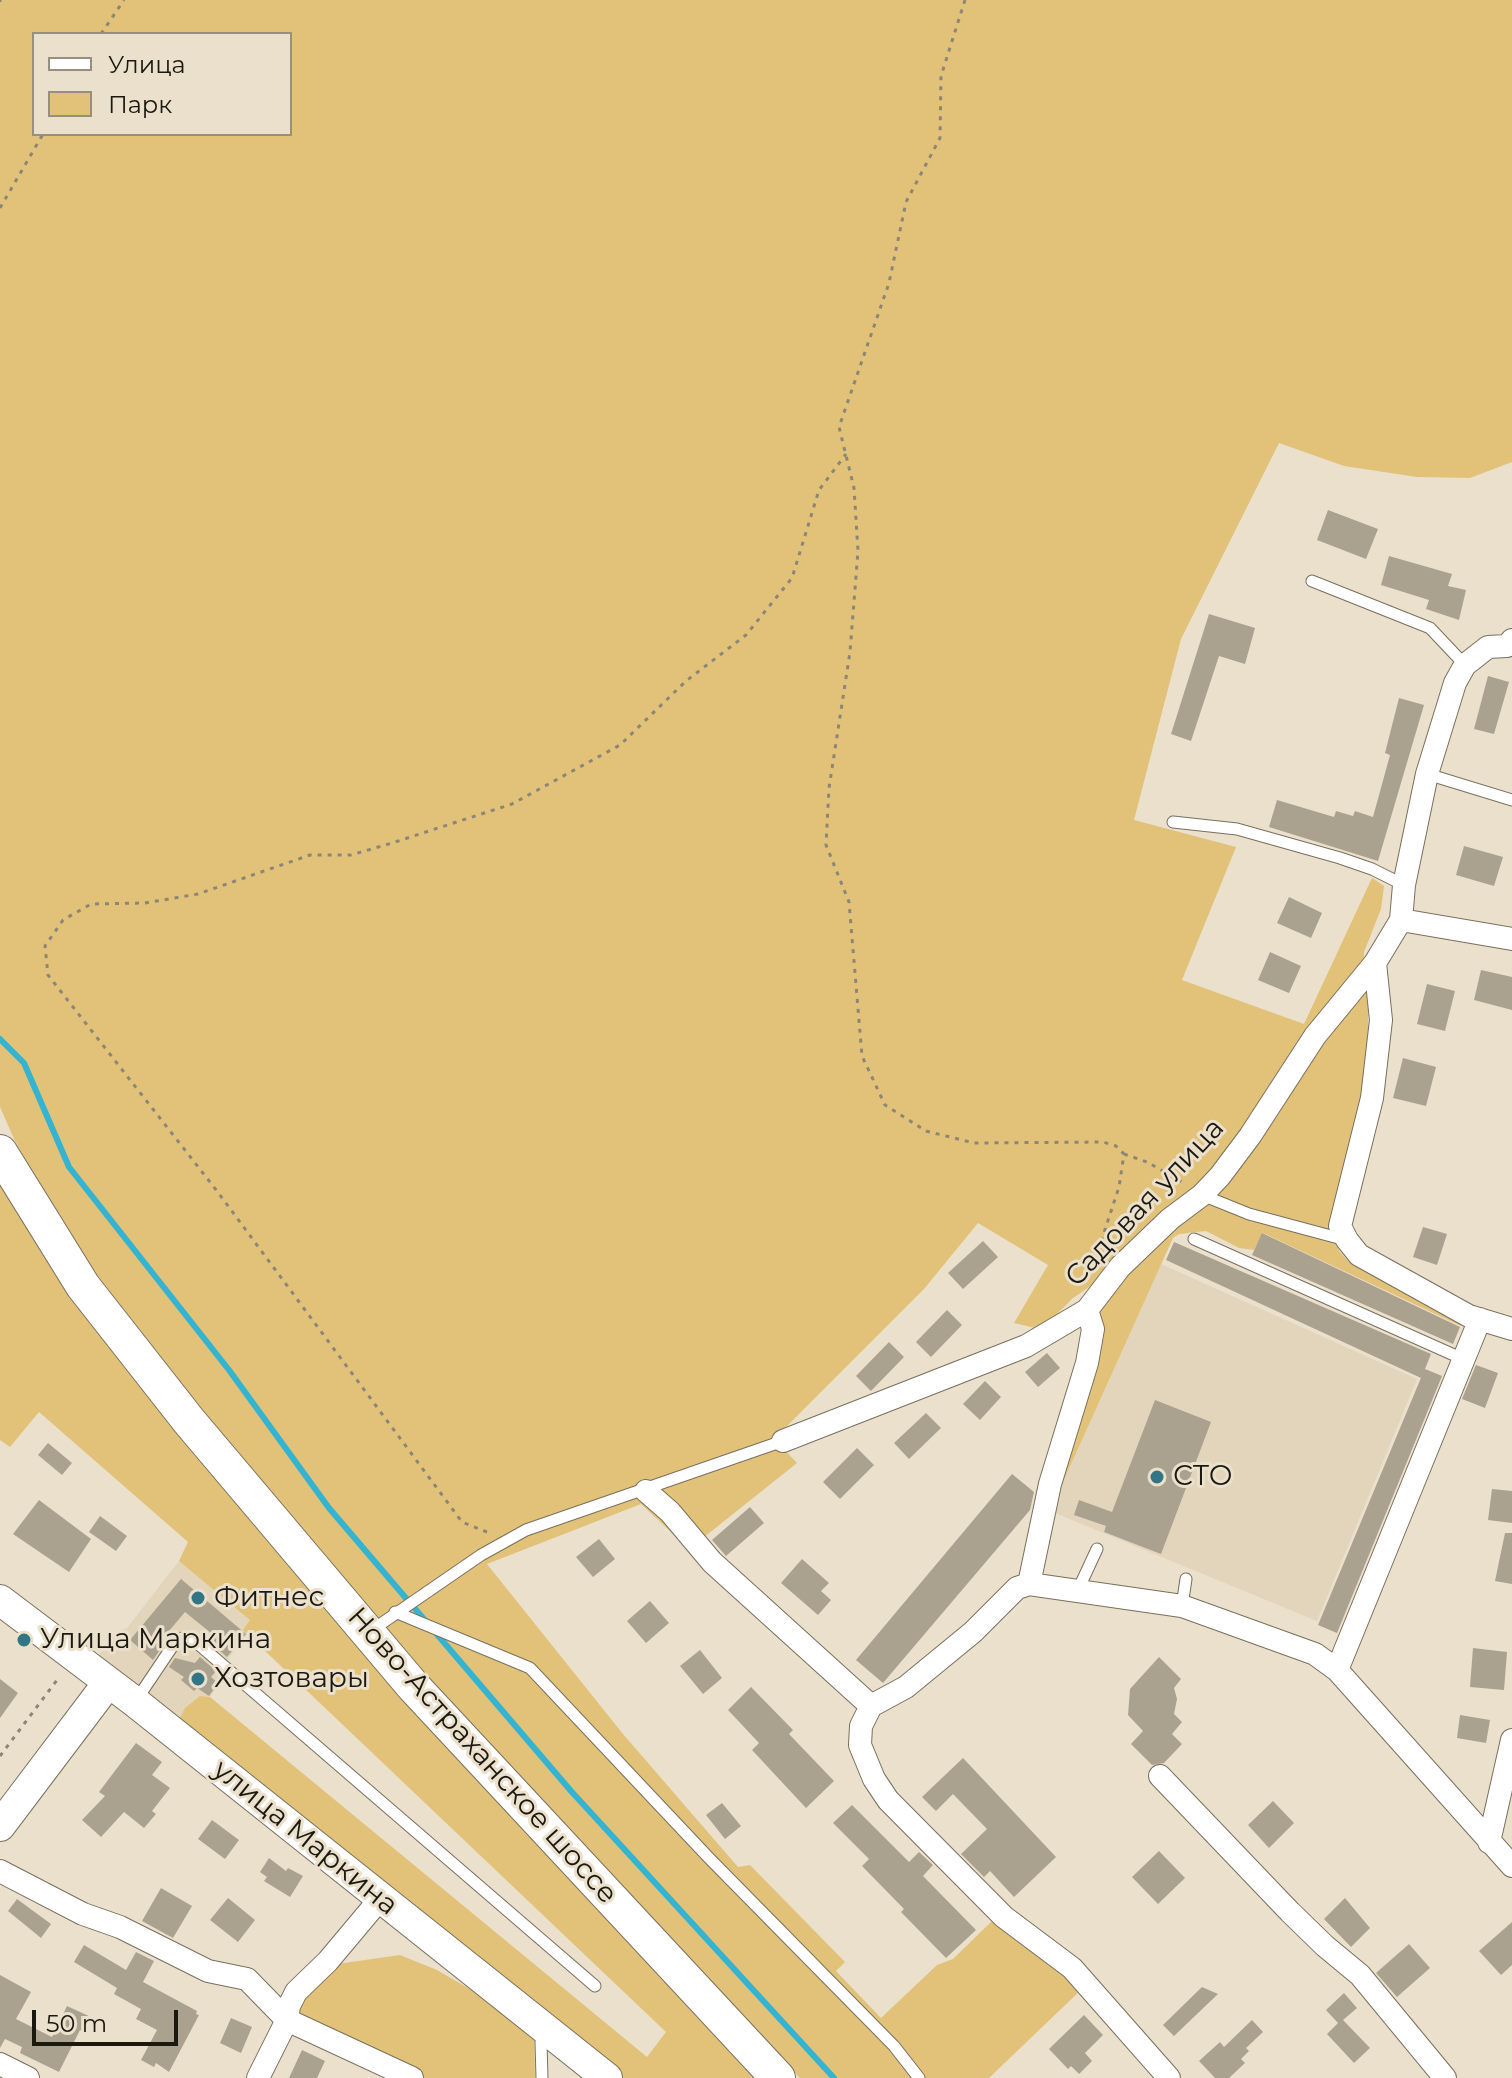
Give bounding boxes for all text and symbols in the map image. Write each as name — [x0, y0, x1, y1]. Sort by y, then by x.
legend — [32, 32, 292, 136]
text: Улица — [108, 50, 186, 79]
text: Парк — [108, 90, 172, 119]
street label: Садовая улица — [1059, 1112, 1231, 1294]
place label: СТО — [1173, 1460, 1233, 1494]
marker: СТО — [1148, 1468, 1166, 1486]
place label: Фитнес — [214, 1581, 324, 1615]
marker: Фитнес — [189, 1589, 207, 1607]
street label: Ново-Астраханское шоссе — [340, 1601, 624, 1911]
place label: Улица Маркина — [40, 1623, 271, 1657]
marker: Улица Маркина — [15, 1631, 33, 1649]
place label: Хозтовары — [214, 1662, 369, 1696]
marker: Хозтовары — [189, 1670, 207, 1688]
street label: улица Маркина — [206, 1753, 404, 1923]
scale bar — [36, 1994, 182, 2044]
text: 50 m — [46, 2009, 107, 2038]

